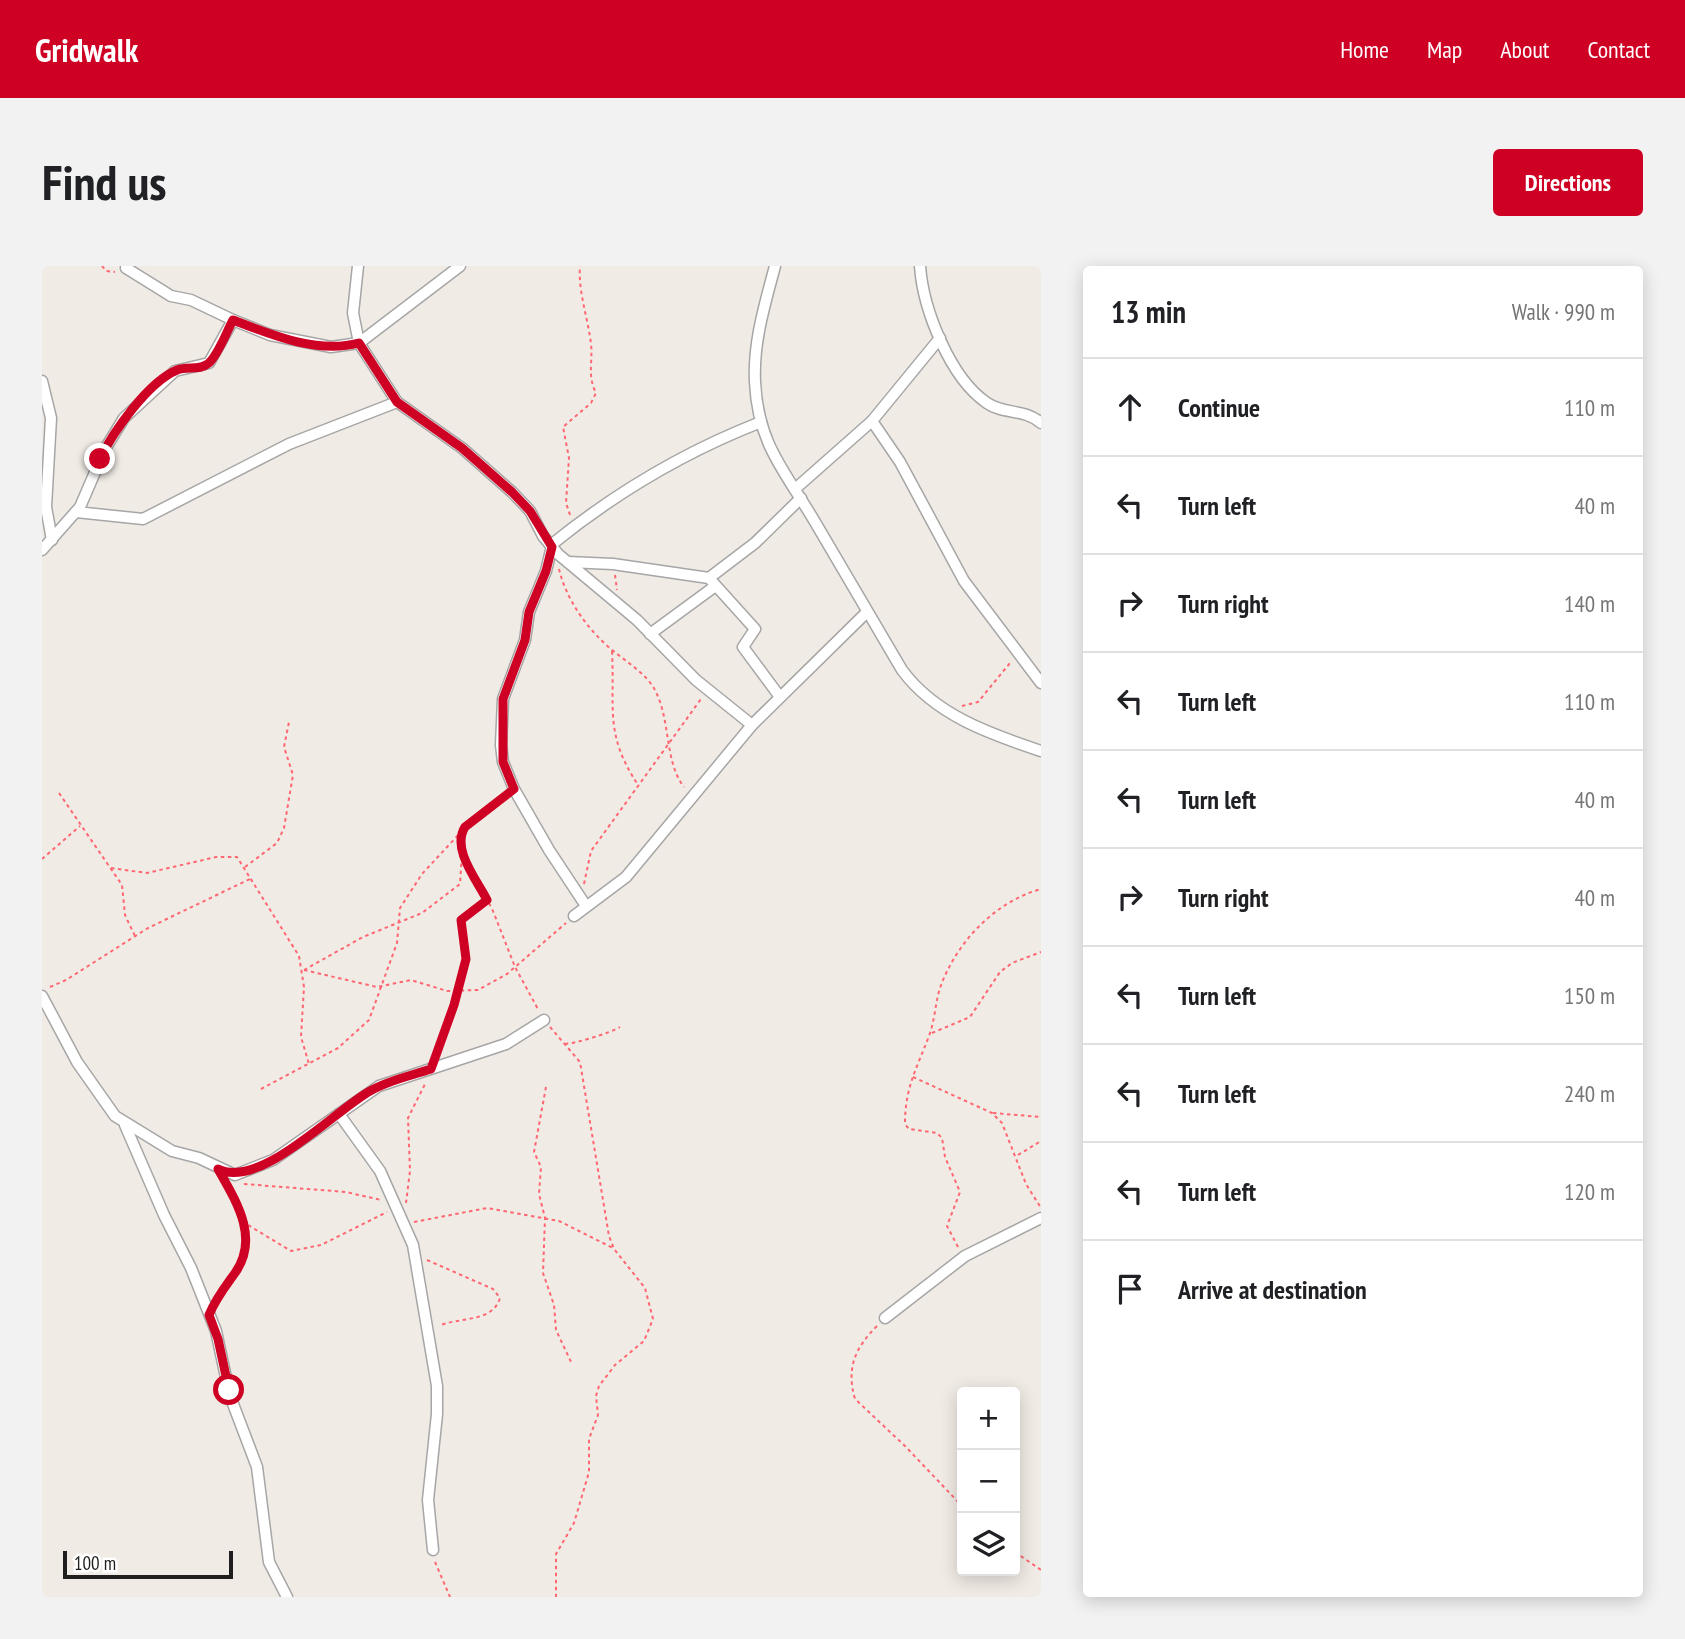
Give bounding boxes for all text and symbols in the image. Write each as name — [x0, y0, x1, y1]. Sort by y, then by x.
text: Gridwalk — [35, 28, 138, 71]
text: Home — [1340, 34, 1389, 65]
text: Map — [1427, 34, 1462, 65]
text: About — [1500, 34, 1549, 65]
text: Contact — [1587, 34, 1650, 65]
button: Directions — [1493, 149, 1643, 216]
text: Find us — [42, 150, 166, 214]
text: 13 min — [1111, 292, 1186, 331]
text: Walk · 990 m — [1512, 297, 1615, 326]
icon: ahead — [1111, 388, 1149, 426]
text: Continue — [1178, 391, 1260, 424]
text: 110 m — [1564, 393, 1615, 422]
route end — [84, 443, 115, 474]
icon: left — [1111, 486, 1149, 524]
text: Turn left — [1178, 489, 1256, 522]
text: 40 m — [1574, 491, 1615, 520]
icon: right — [1111, 584, 1149, 622]
text: Turn right — [1178, 587, 1269, 620]
text: 140 m — [1564, 589, 1615, 618]
icon: left — [1111, 682, 1149, 720]
text: Turn left — [1178, 685, 1256, 718]
text: 110 m — [1564, 687, 1615, 716]
icon: left — [1111, 780, 1149, 818]
text: Turn left — [1178, 783, 1256, 816]
text: 40 m — [1574, 785, 1615, 814]
icon: right — [1111, 878, 1149, 916]
text: Turn right — [1178, 881, 1269, 914]
text: 40 m — [1574, 883, 1615, 912]
icon: left — [1111, 976, 1149, 1014]
text: Turn left — [1178, 979, 1256, 1012]
text: 150 m — [1564, 981, 1615, 1010]
icon: left — [1111, 1074, 1149, 1112]
text: Turn left — [1178, 1077, 1256, 1110]
text: 240 m — [1564, 1079, 1615, 1108]
icon: left — [1111, 1172, 1149, 1210]
text: Turn left — [1178, 1175, 1256, 1208]
text: 120 m — [1564, 1177, 1615, 1206]
icon: arrive — [1111, 1270, 1149, 1308]
text: Arrive at destination — [1178, 1273, 1367, 1306]
route start — [213, 1374, 244, 1405]
map controls — [957, 1387, 1020, 1576]
button: + — [957, 1387, 1020, 1450]
button: − — [957, 1450, 1020, 1513]
button: layers — [957, 1513, 1020, 1576]
scale bar — [63, 1548, 233, 1580]
text: 100 m — [74, 1551, 116, 1575]

